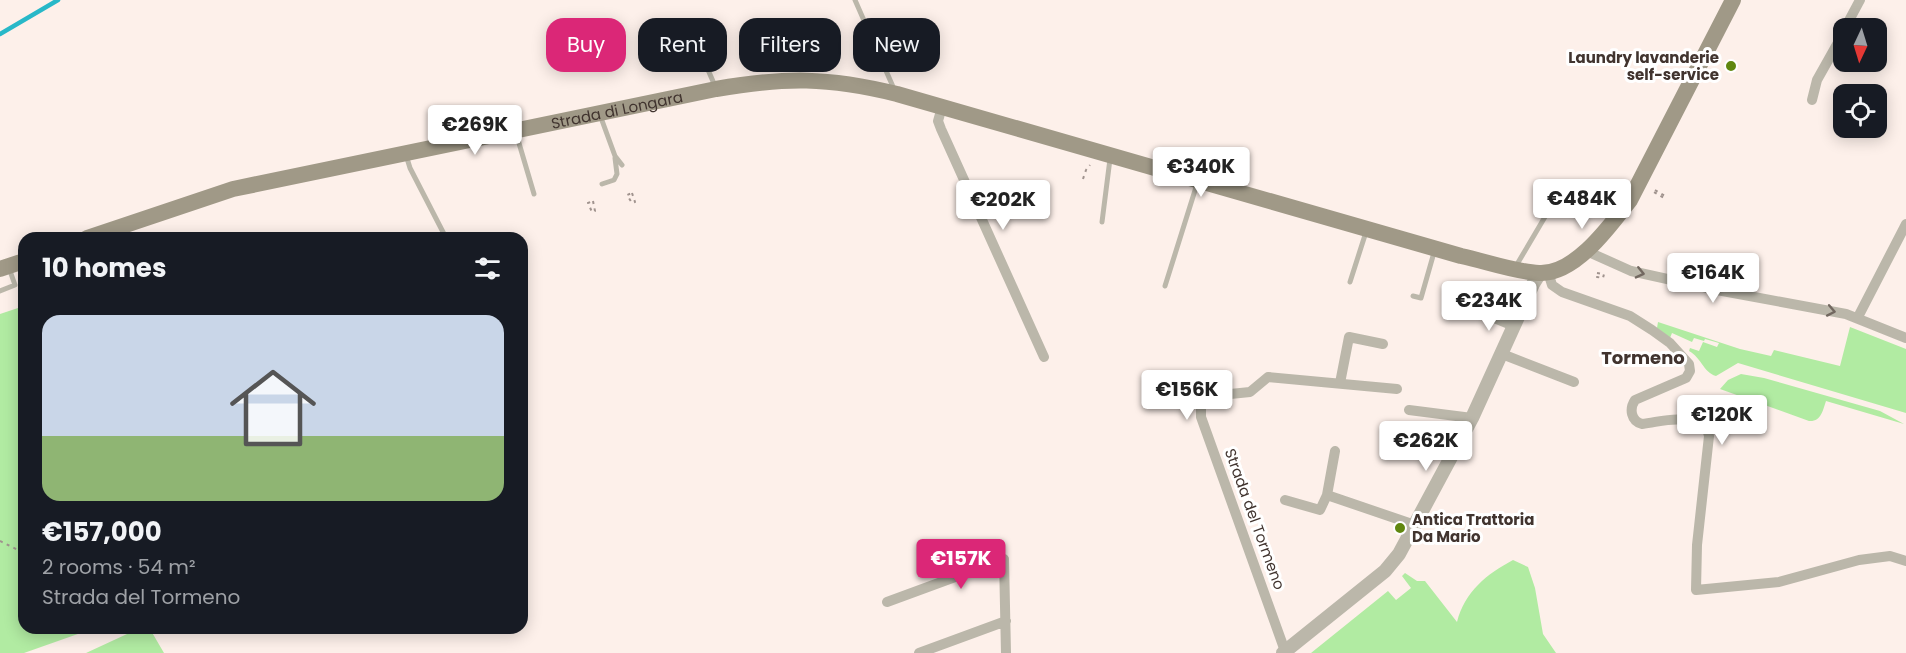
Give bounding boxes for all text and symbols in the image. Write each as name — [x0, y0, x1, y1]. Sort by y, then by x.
chip: Buy — [546, 18, 626, 72]
chip: Rent — [638, 18, 727, 72]
chip: Filters — [739, 18, 841, 72]
chip: New — [853, 18, 940, 72]
north arrow — [1833, 18, 1887, 72]
map controls — [1833, 18, 1887, 138]
place label: Laundry lavanderie self-service — [1568, 47, 1719, 85]
marker: Laundry lavanderie self-service — [1724, 59, 1738, 73]
button: locate — [1833, 84, 1887, 138]
street label: Strada di Longara — [549, 86, 685, 133]
pin: €269K — [433, 105, 517, 156]
text: €269K — [442, 110, 508, 138]
pin: €340K — [1159, 147, 1243, 198]
text: €340K — [1167, 152, 1235, 180]
pin: €484K — [1540, 179, 1624, 230]
pin: €202K — [961, 180, 1045, 231]
text: €484K — [1547, 184, 1617, 212]
text: €202K — [970, 185, 1036, 213]
text: 10 homes — [42, 250, 166, 286]
icon: filters — [471, 252, 504, 285]
pin: €164K — [1671, 253, 1755, 304]
text: €164K — [1681, 258, 1745, 286]
one-way arrow — [1635, 265, 1645, 278]
pin: €234K — [1447, 281, 1531, 332]
text: €234K — [1456, 286, 1522, 314]
one-way arrow — [1826, 304, 1836, 317]
district label: Tormeno — [1601, 345, 1685, 370]
icon: home — [219, 354, 327, 462]
pin: €156K — [1145, 370, 1229, 421]
text: €156K — [1155, 375, 1219, 403]
pin: €120K — [1680, 395, 1764, 446]
text: €120K — [1691, 400, 1753, 428]
pin: €262K — [1384, 421, 1468, 472]
text: €262K — [1393, 426, 1459, 454]
street label: Strada del Tormeno — [1220, 446, 1290, 592]
place label: Antica Trattoria Da Mario — [1412, 509, 1534, 547]
text: €157,000 — [42, 514, 162, 550]
marker: Antica Trattoria Da Mario — [1393, 521, 1407, 535]
pin: €157K — [919, 539, 1003, 590]
text: €157K — [930, 544, 992, 572]
text: 2 rooms · 54 m² — [42, 553, 196, 581]
text: Strada del Tormeno — [42, 583, 240, 611]

